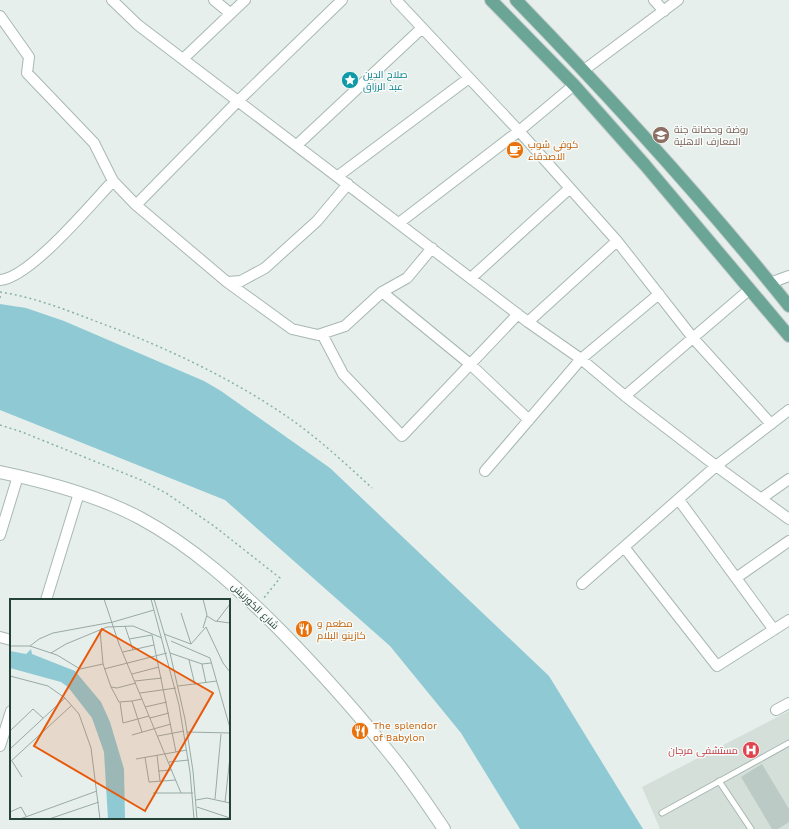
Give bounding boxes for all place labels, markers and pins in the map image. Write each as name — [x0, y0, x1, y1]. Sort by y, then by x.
place label: صلاح الدين عبد الرزاق — [363, 69, 408, 93]
place icon: صلاح الدين عبد الرزاق — [340, 70, 360, 90]
place label: روضة وحضانة جنة المعارف الاهلية — [674, 124, 748, 147]
school or university icon: روضة وحضانة جنة المعارف الاهلية — [651, 125, 671, 145]
place label: كوفي شوب الاصدقاء — [528, 139, 578, 162]
cafe icon: كوفي شوب الاصدقاء — [505, 140, 525, 160]
place label: مطعم و كازينو البلام — [317, 618, 366, 643]
restaurant icon: مطعم و كازينو البلام — [294, 619, 314, 639]
place label: The splendor of Babylon — [373, 720, 437, 743]
restaurant icon: The splendor of Babylon — [350, 721, 370, 741]
hospital icon: مستشفى مرجان — [741, 740, 761, 760]
place label: مستشفى مرجان — [668, 745, 738, 757]

